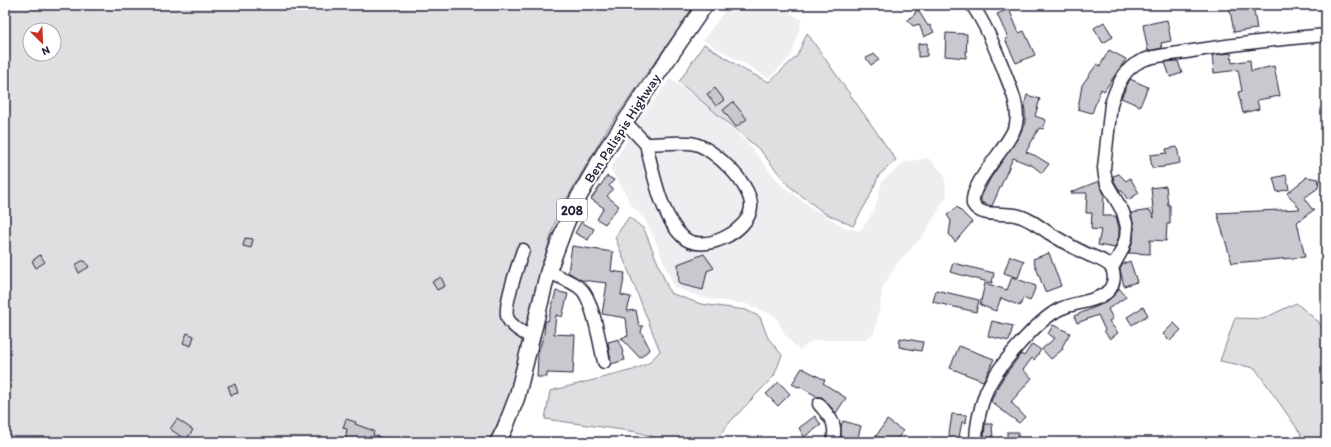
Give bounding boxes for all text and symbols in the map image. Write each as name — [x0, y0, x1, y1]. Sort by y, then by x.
north arrow — [22, 22, 62, 62]
text: N — [40, 43, 52, 58]
street label: Ben Palispis Highway — [581, 70, 664, 186]
road number: 208 — [557, 199, 587, 221]

